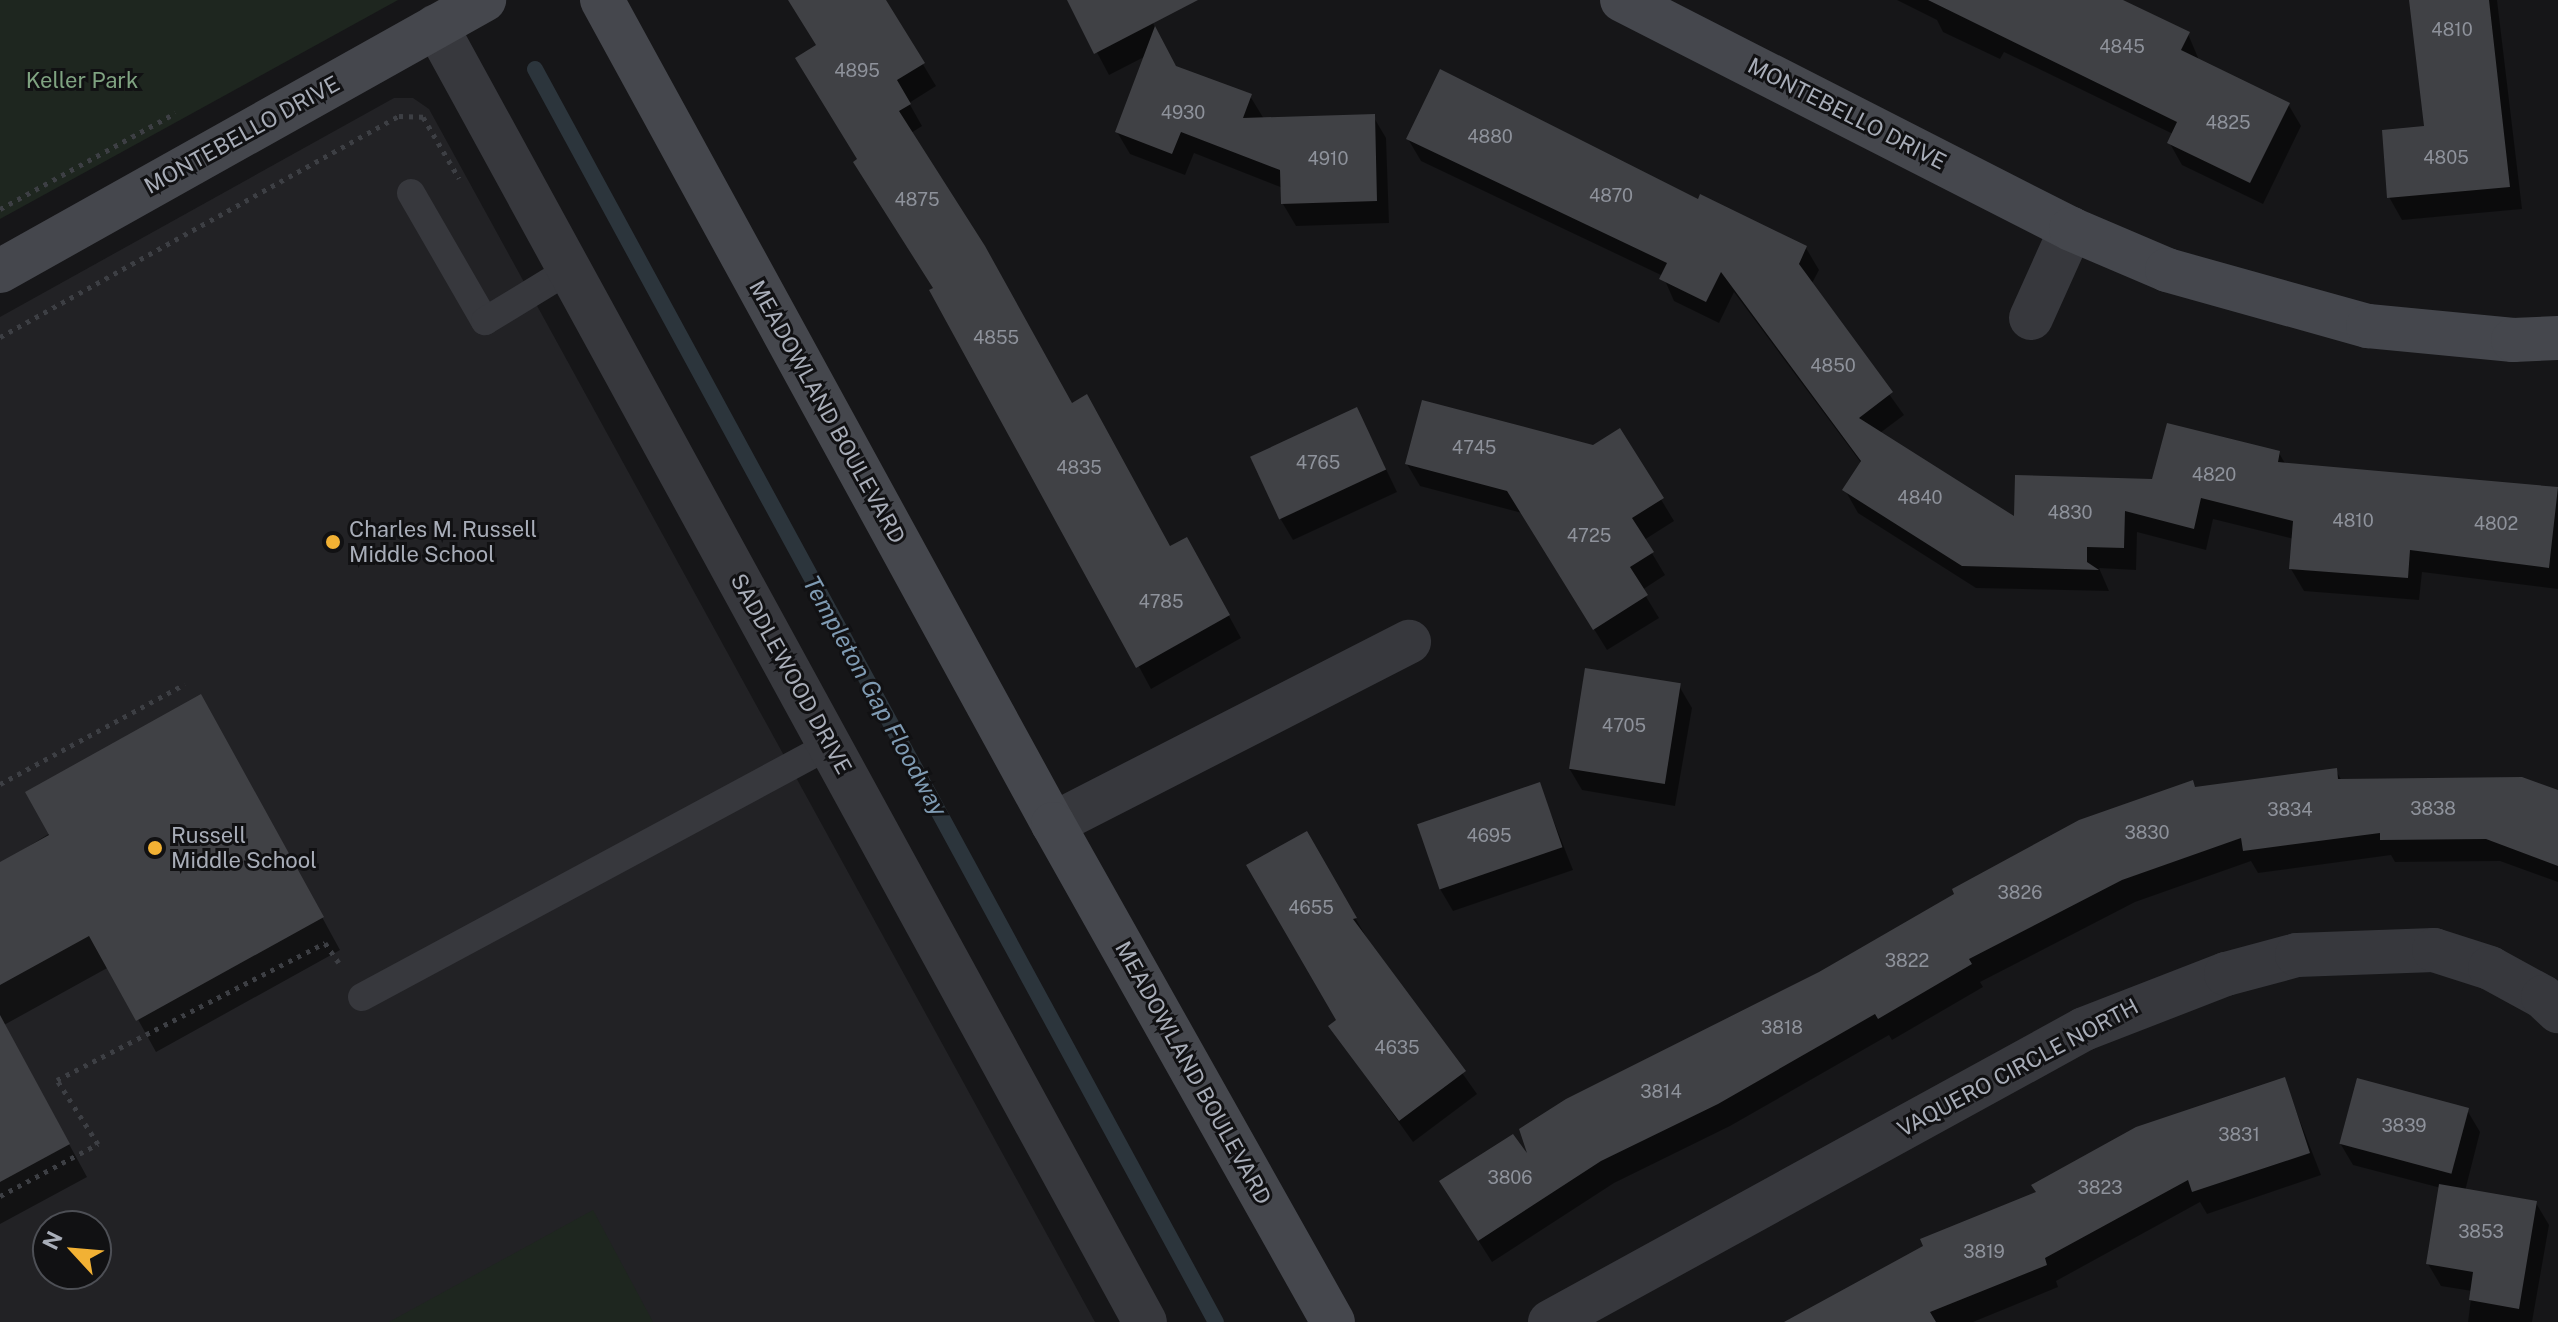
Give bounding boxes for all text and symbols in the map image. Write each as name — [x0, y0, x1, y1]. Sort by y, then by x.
house number: 4810 — [2431, 19, 2473, 41]
house number: 4845 — [2099, 36, 2145, 58]
street label: MONTEBELLO DRIVE — [1743, 53, 1951, 175]
house number: 4895 — [834, 60, 880, 82]
park label: Keller Park — [26, 68, 138, 94]
street label: MONTEBELLO DRIVE — [140, 70, 344, 200]
house number: 4930 — [1161, 102, 1205, 124]
house number: 4825 — [2205, 112, 2251, 134]
house number: 4880 — [1467, 126, 1513, 148]
house number: 4805 — [2423, 147, 2469, 169]
house number: 4910 — [1308, 148, 1348, 170]
house number: 4870 — [1589, 185, 1633, 207]
house number: 4875 — [895, 189, 939, 211]
street label: MEADOWLAND BOULEVARD — [743, 276, 911, 548]
house number: 4855 — [973, 327, 1019, 349]
house number: 4850 — [1810, 355, 1856, 377]
house number: 4745 — [1452, 437, 1496, 459]
house number: 4765 — [1296, 452, 1340, 474]
house number: 4835 — [1056, 457, 1102, 479]
house number: 4820 — [2192, 464, 2236, 486]
house number: 4840 — [1897, 487, 1943, 509]
house number: 4830 — [2047, 502, 2093, 524]
house number: 4810 — [2332, 510, 2374, 532]
house number: 4802 — [2474, 513, 2518, 535]
place label: Charles M. Russell Middle School — [349, 516, 537, 568]
house number: 4725 — [1567, 525, 1611, 547]
marker: Charles M. Russell Middle School — [324, 533, 342, 551]
street label: SADDLEWOOD DRIVE — [725, 569, 857, 779]
water label: Templeton Gap Floodway — [797, 571, 953, 821]
house number: 4785 — [1139, 591, 1183, 613]
house number: 4705 — [1602, 715, 1646, 737]
house number: 3838 — [2410, 798, 2456, 820]
house number: 3834 — [2267, 799, 2313, 821]
place label: Russell Middle School — [171, 822, 317, 874]
house number: 3830 — [2125, 822, 2169, 844]
house number: 4695 — [1466, 825, 1512, 847]
marker: Russell Middle School — [146, 839, 164, 857]
house number: 3826 — [1998, 882, 2042, 904]
house number: 4655 — [1288, 897, 1334, 919]
street label: MEADOWLAND BOULEVARD — [1109, 937, 1277, 1209]
house number: 3822 — [1885, 950, 1929, 972]
street label: VAQUERO CIRCLE NORTH — [1893, 993, 2143, 1143]
house number: 3818 — [1761, 1017, 1803, 1039]
house number: 4635 — [1374, 1037, 1420, 1059]
house number: 3814 — [1640, 1081, 1682, 1103]
house number: 3839 — [2381, 1115, 2427, 1137]
house number: 3831 — [2218, 1124, 2260, 1146]
house number: 3806 — [1488, 1167, 1532, 1189]
house number: 3823 — [2078, 1177, 2122, 1199]
north arrow — [32, 1210, 112, 1290]
house number: 3853 — [2458, 1221, 2504, 1243]
text: N — [37, 1227, 68, 1254]
house number: 3819 — [1963, 1241, 2005, 1263]

